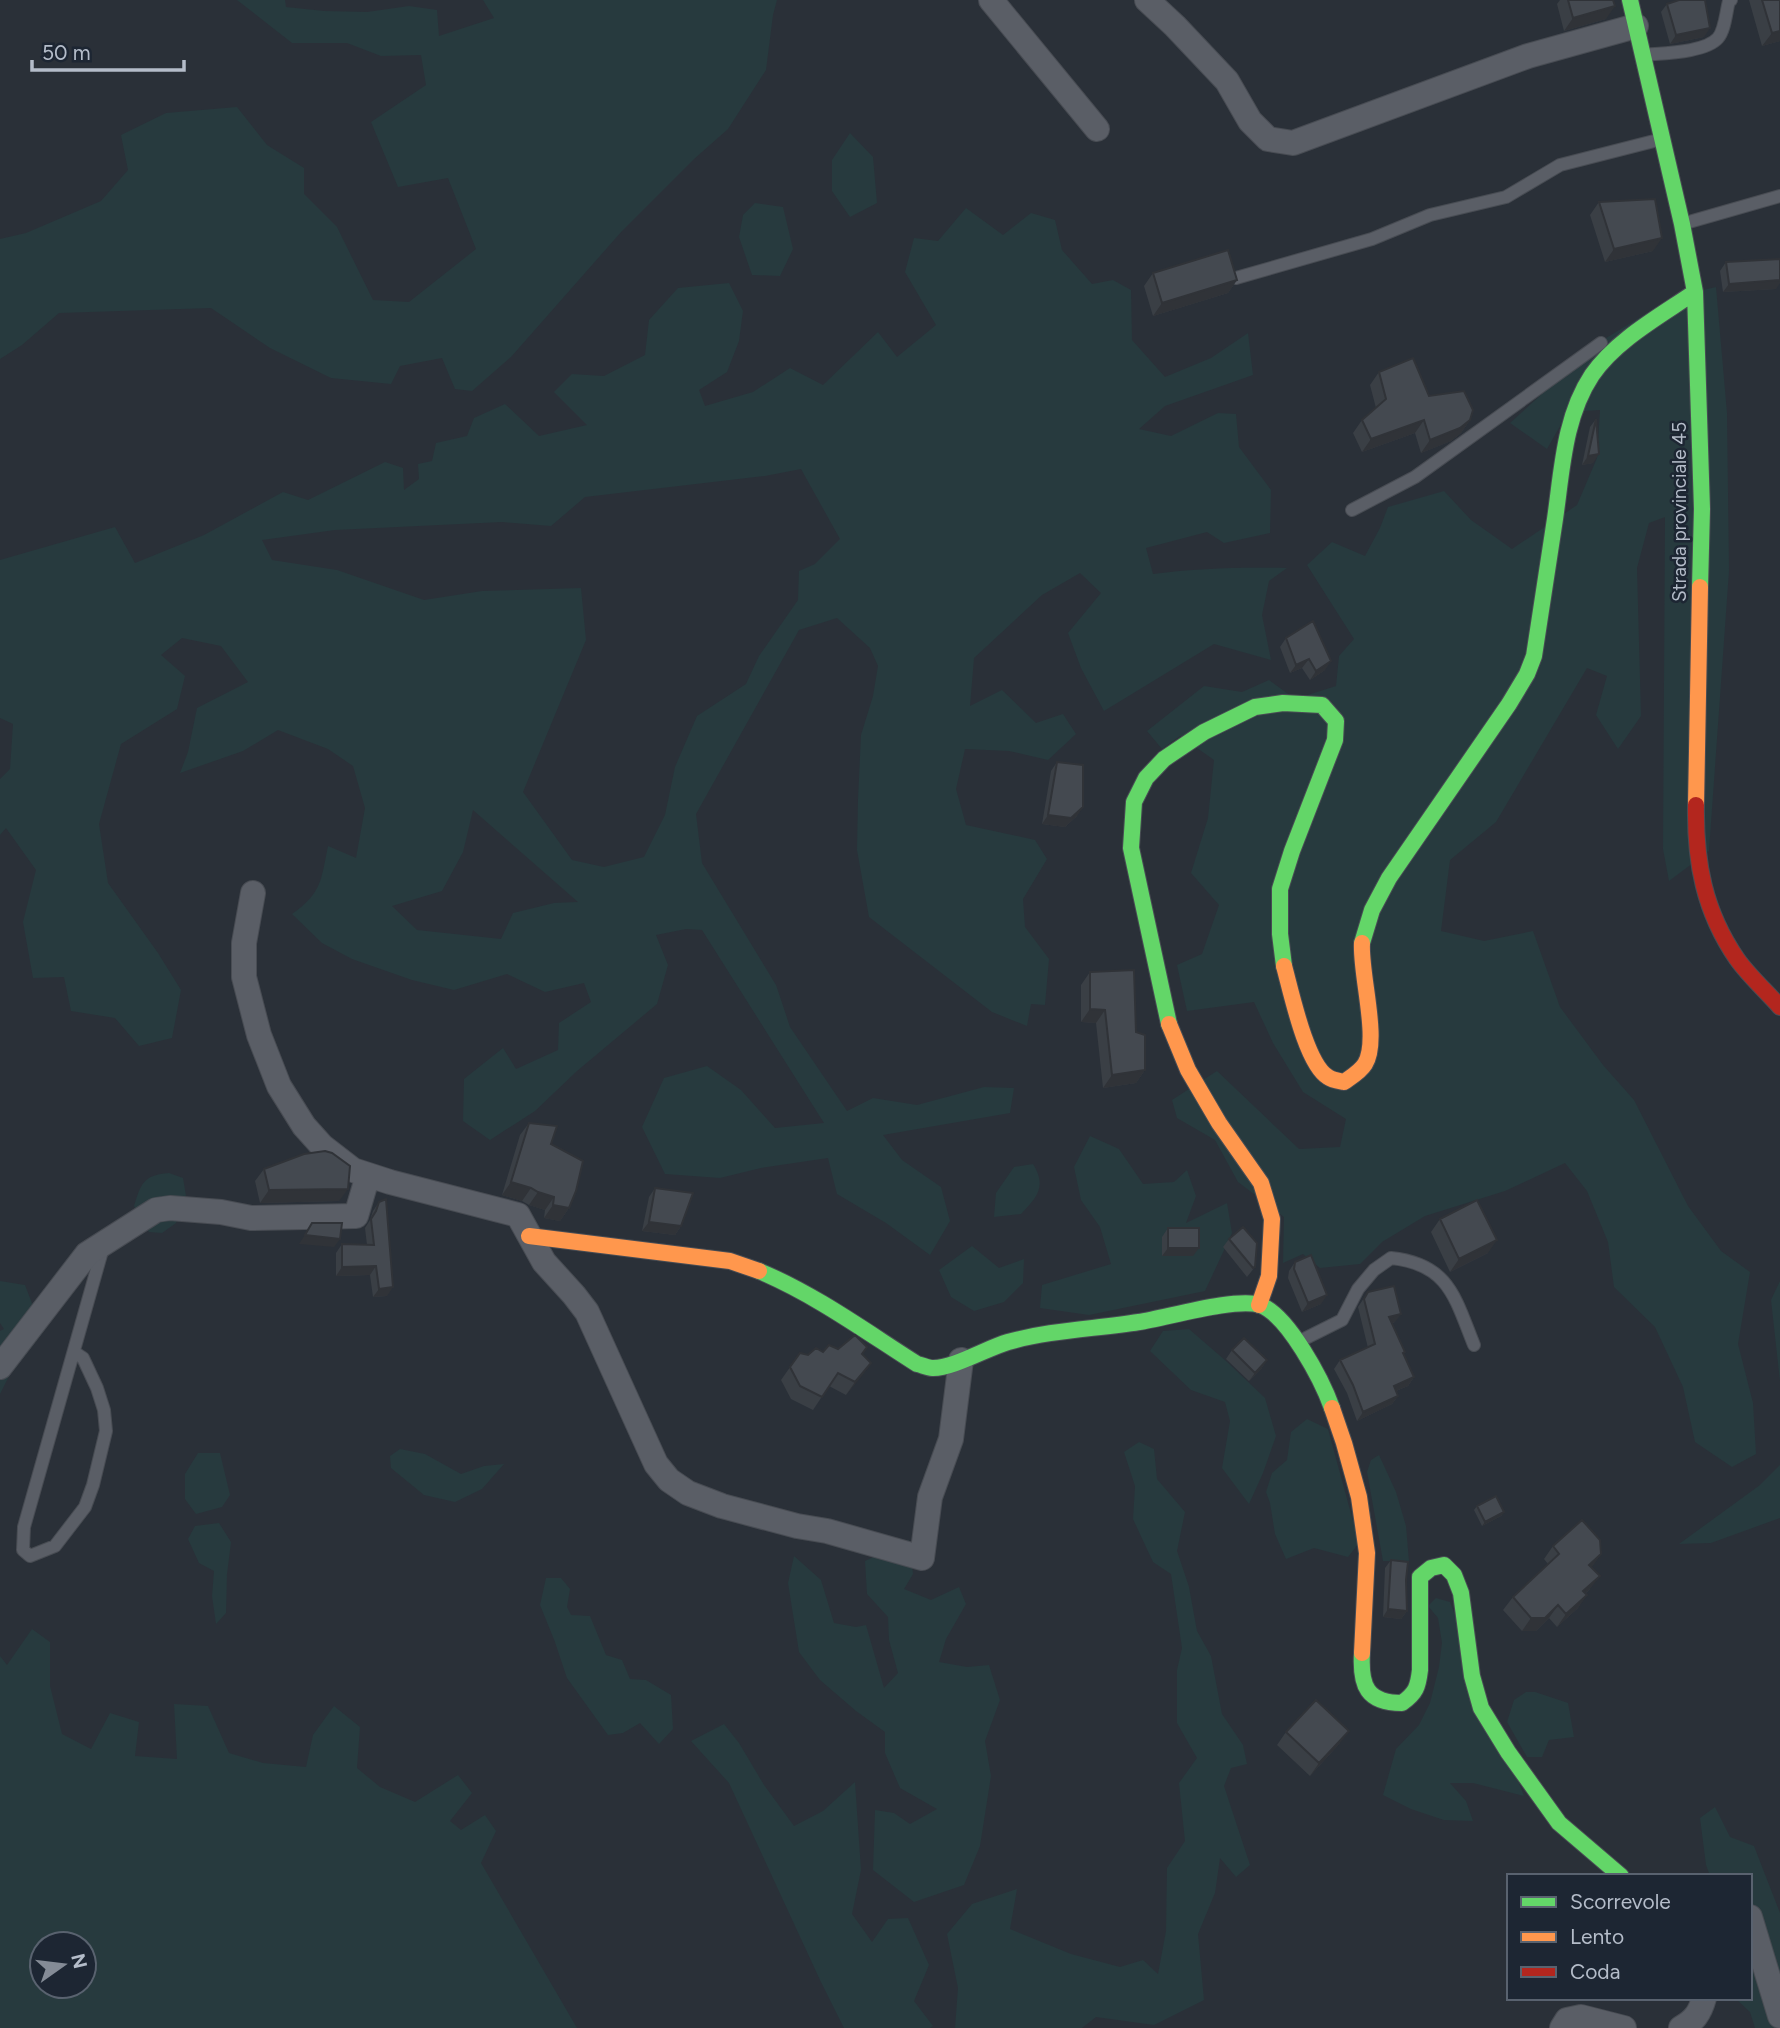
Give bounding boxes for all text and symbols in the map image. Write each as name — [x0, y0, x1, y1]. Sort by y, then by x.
scale bar — [32, 28, 184, 72]
text: 50 m — [42, 40, 91, 65]
street label: Strada provinciale 45 — [1668, 422, 1691, 602]
legend — [1507, 1874, 1752, 2000]
text: Scorrevole — [1570, 1889, 1671, 1914]
text: Lento — [1570, 1924, 1624, 1949]
north arrow — [28, 1930, 98, 2000]
text: N — [66, 1951, 92, 1971]
text: Coda — [1570, 1959, 1620, 1984]

